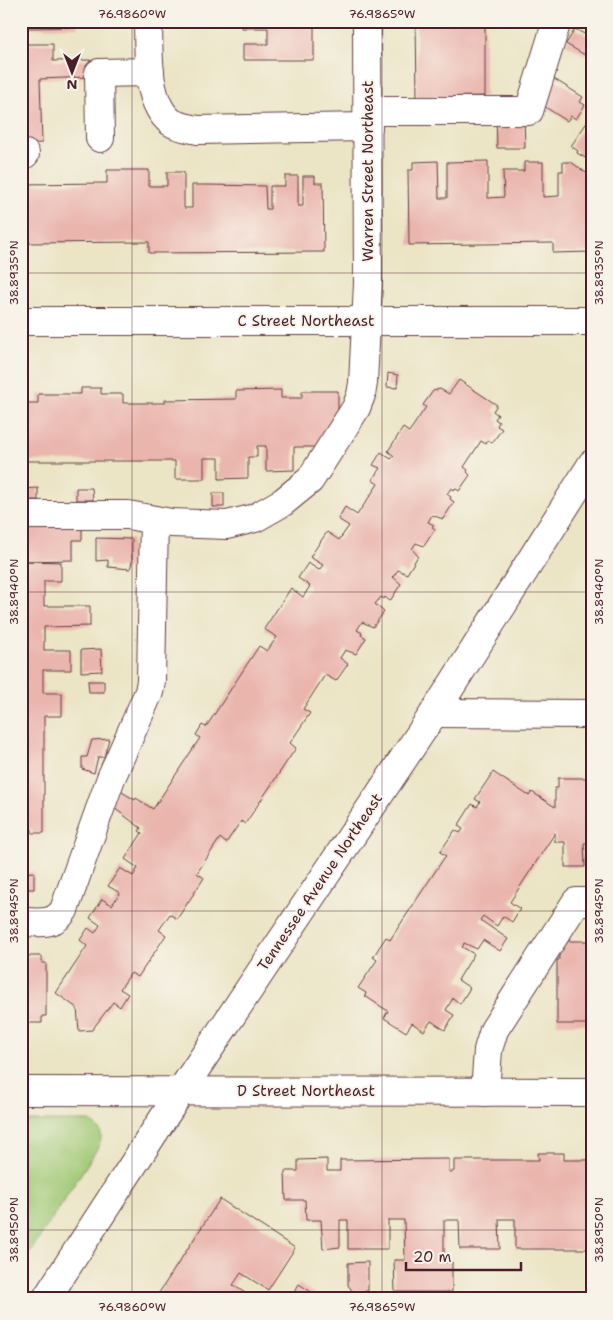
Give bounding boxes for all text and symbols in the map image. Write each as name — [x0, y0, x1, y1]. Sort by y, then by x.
text: 76.9860°W — [98, 6, 166, 22]
text: 76.9865°W — [348, 6, 416, 22]
north arrow — [48, 48, 98, 98]
text: N — [66, 76, 78, 94]
street label: Warren Street Northeast — [358, 80, 378, 262]
text: 38.8935°N — [6, 240, 22, 306]
text: 38.8935°N — [591, 240, 607, 306]
street label: C Street Northeast — [237, 311, 375, 331]
text: 38.8940°N — [6, 559, 22, 625]
text: 38.8940°N — [591, 559, 607, 625]
street label: Tennessee Avenue Northeast — [253, 789, 387, 975]
text: 38.8945°N — [6, 878, 22, 944]
text: 38.8945°N — [591, 878, 607, 944]
street label: D Street Northeast — [237, 1081, 375, 1101]
text: 38.8950°N — [6, 1197, 22, 1263]
text: 38.8950°N — [591, 1197, 607, 1263]
scale bar — [406, 1240, 520, 1272]
text: 20 m — [413, 1247, 452, 1267]
text: 76.9860°W — [98, 1299, 166, 1315]
text: 76.9865°W — [348, 1299, 416, 1315]

